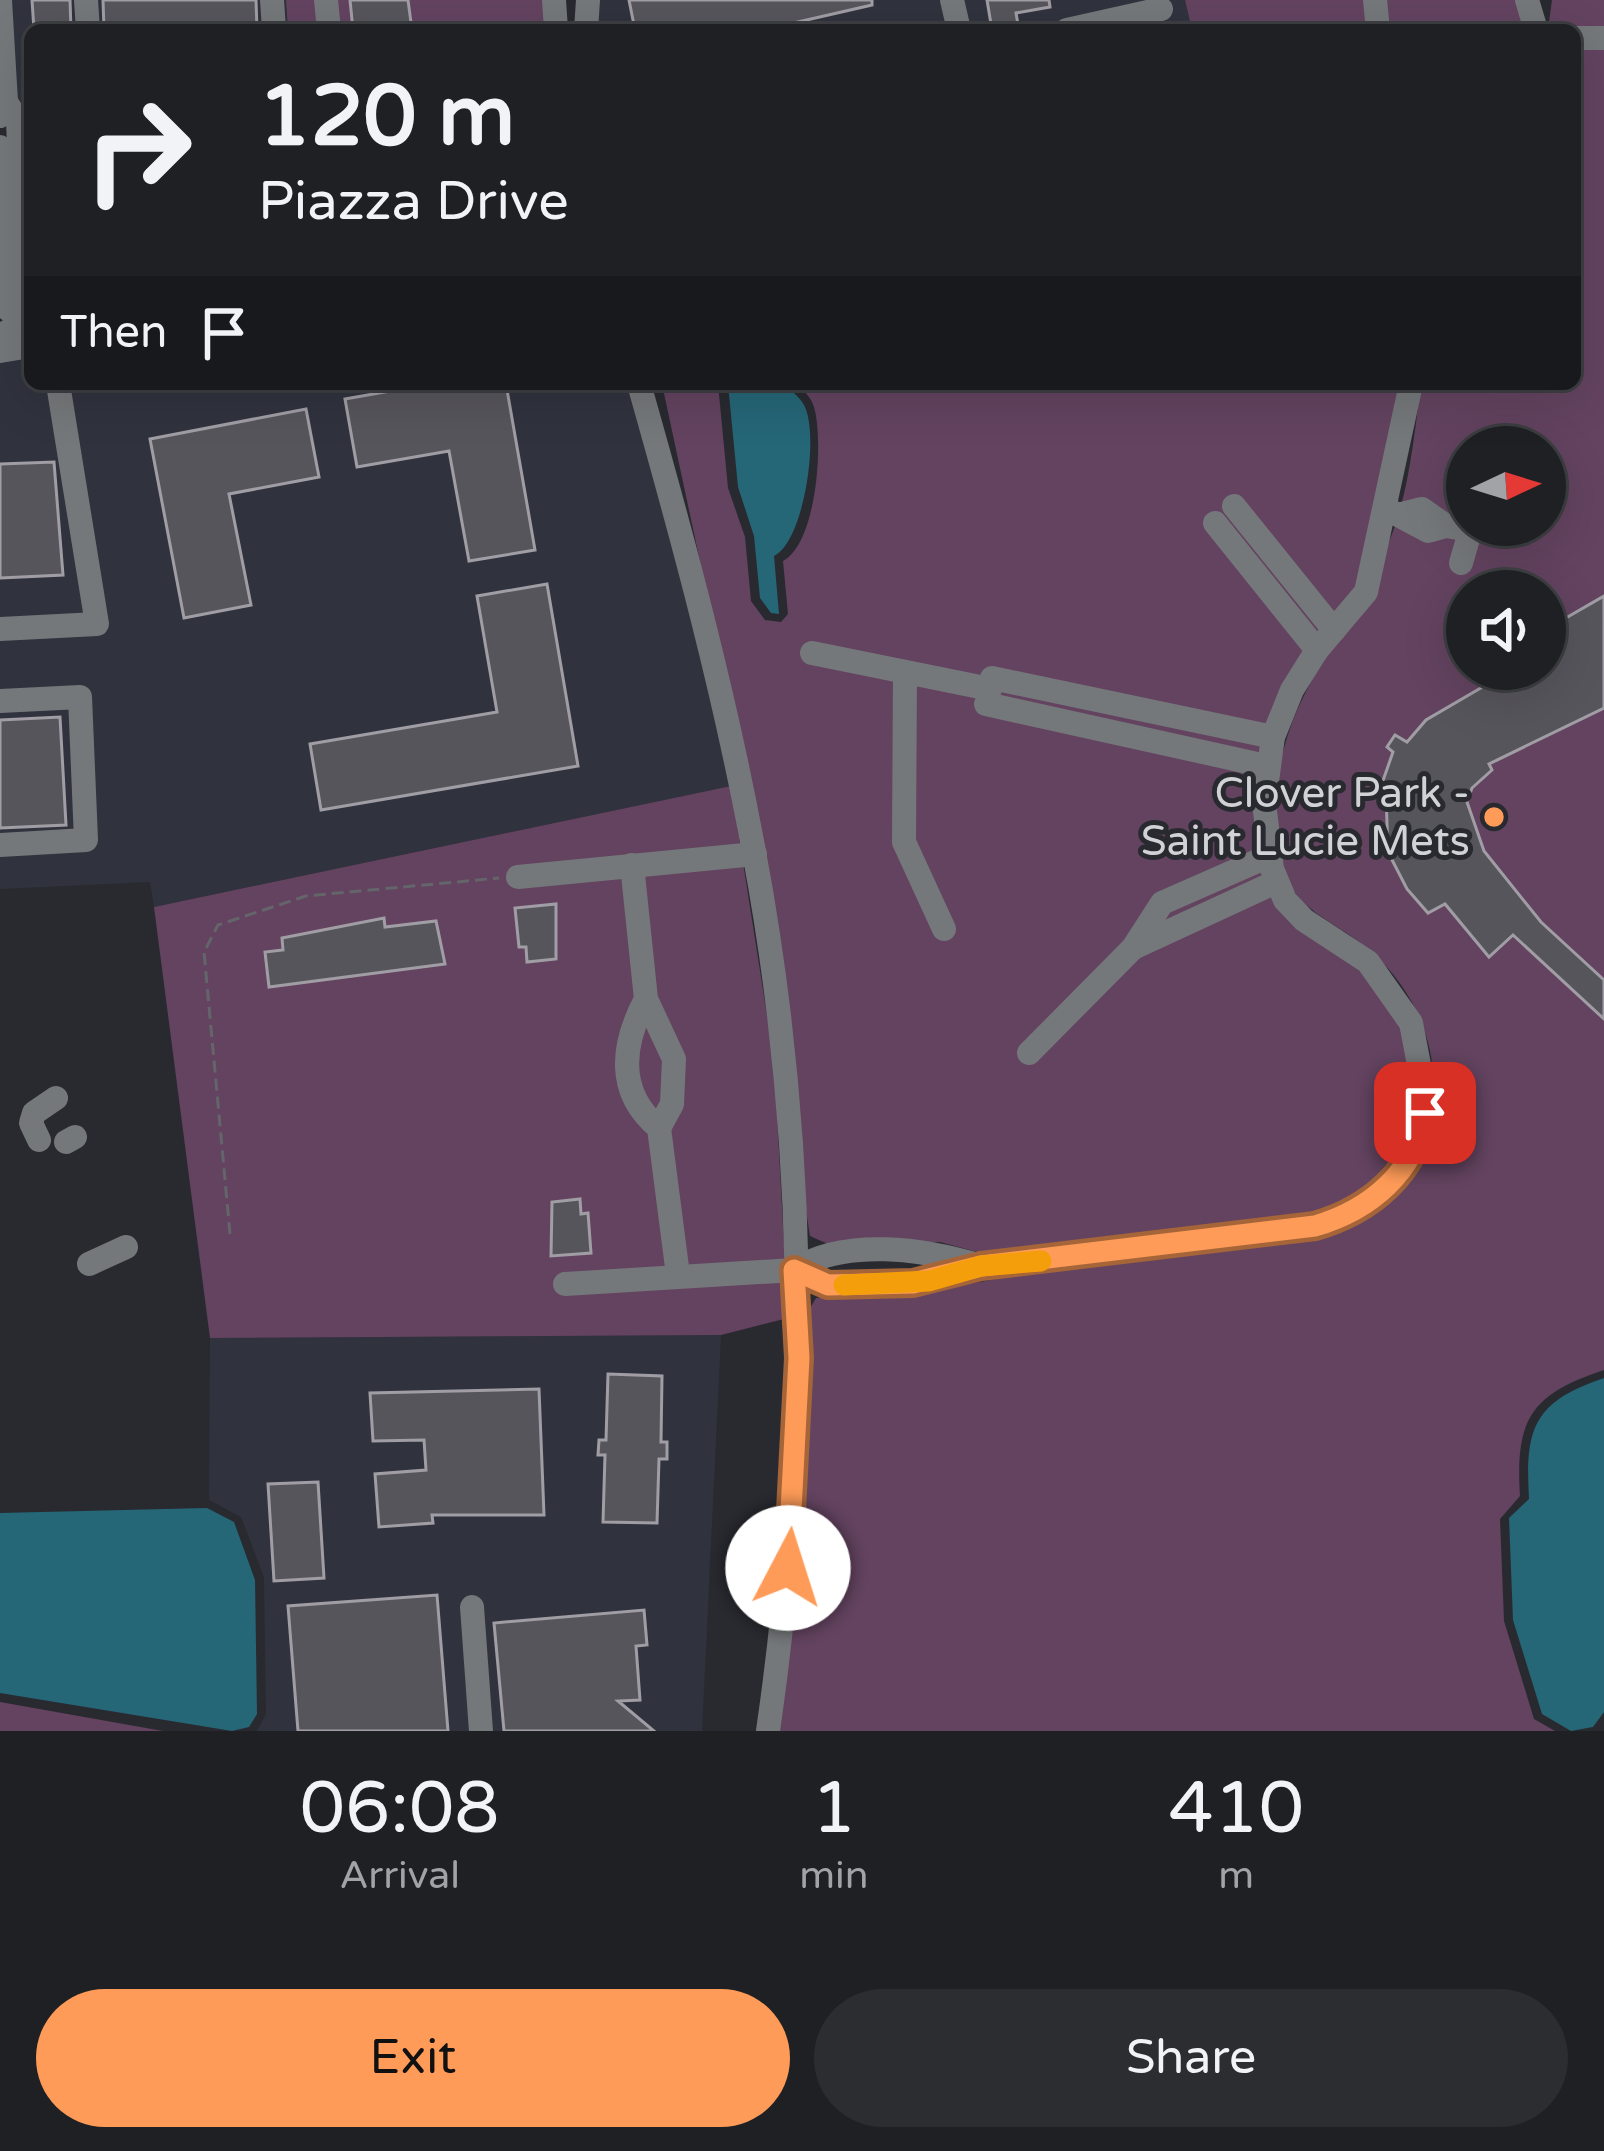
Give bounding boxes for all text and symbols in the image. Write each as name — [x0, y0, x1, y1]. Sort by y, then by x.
text: 120 m — [258, 67, 515, 168]
icon: right — [60, 72, 216, 228]
text: Piazza Drive — [258, 169, 569, 234]
icon: arrive — [191, 300, 257, 366]
text: Then — [60, 306, 167, 360]
north arrow — [1446, 426, 1566, 546]
map controls — [1446, 426, 1566, 690]
button: sound — [1446, 570, 1566, 690]
place label: Clover Park - Saint Lucie Mets — [1141, 768, 1470, 867]
marker: Clover Park - Saint Lucie Mets — [1481, 804, 1507, 830]
pin — [1374, 1062, 1476, 1164]
icon: arrive — [1392, 1080, 1458, 1146]
position arrow — [725, 1505, 851, 1631]
text: 06:08 — [300, 1766, 499, 1853]
text: 1 — [811, 1766, 857, 1853]
text: 410 — [1168, 1766, 1304, 1853]
text: Arrival — [339, 1852, 460, 1899]
text: min — [799, 1852, 869, 1899]
text: m — [1218, 1852, 1254, 1899]
button: Exit — [36, 1989, 790, 2127]
button: Share — [814, 1989, 1568, 2127]

